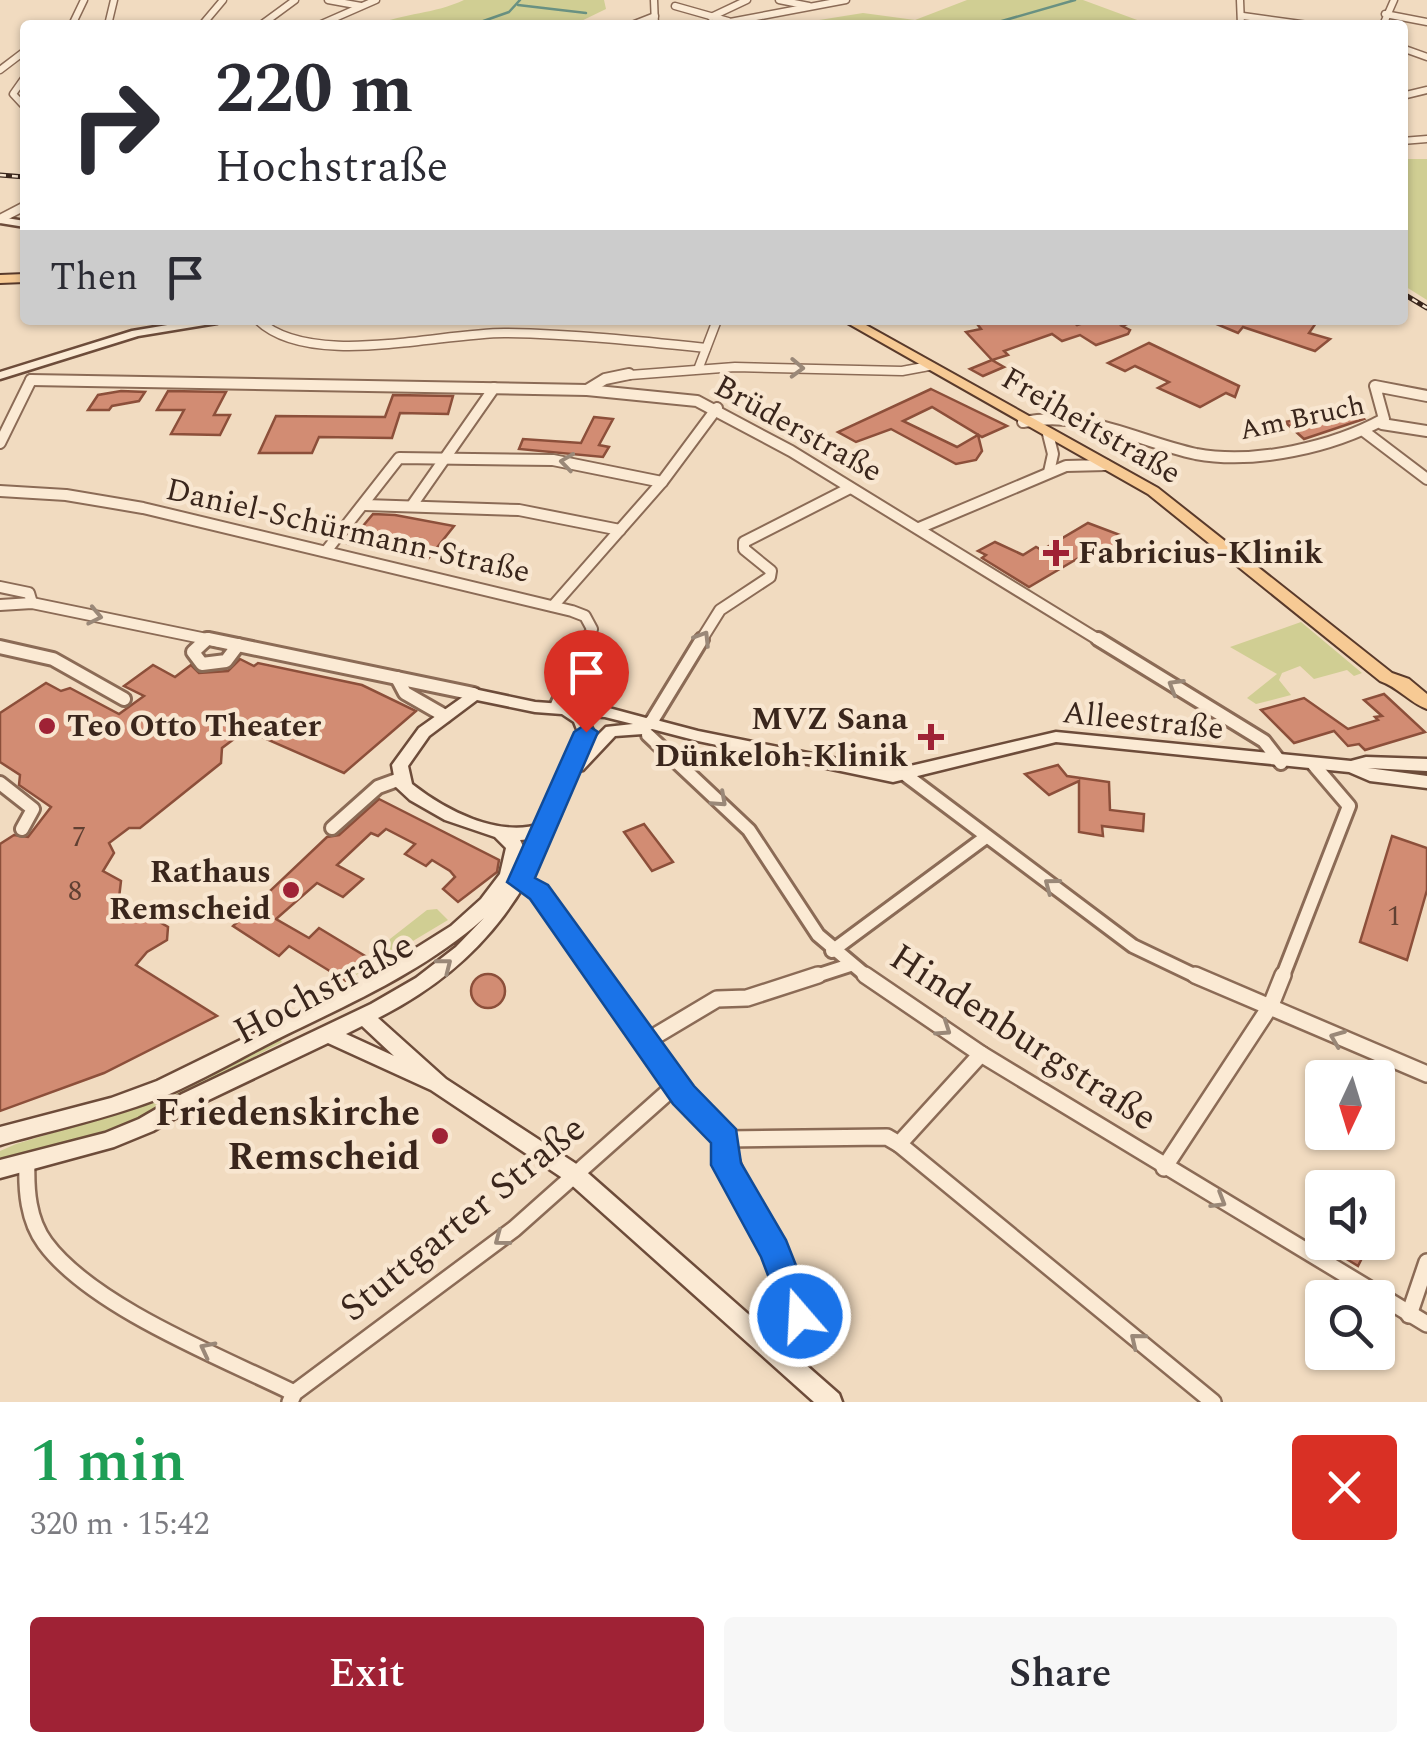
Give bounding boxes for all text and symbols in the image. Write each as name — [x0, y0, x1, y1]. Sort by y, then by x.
text: 220 m — [215, 37, 413, 143]
icon: right — [50, 60, 180, 190]
text: Hochstraße — [215, 133, 448, 202]
text: Then — [50, 249, 138, 307]
icon: arrive — [158, 250, 213, 305]
street label: Freiheitstraße — [992, 355, 1190, 497]
one-way arrow — [789, 358, 805, 379]
street label: Brüderstraße — [705, 362, 891, 496]
street label: Am Bruch — [1235, 384, 1369, 452]
one-way arrow — [558, 452, 575, 473]
street label: Daniel-Schürmann-Straße — [161, 465, 535, 597]
place label: Fabricius-Klinik — [1078, 529, 1324, 578]
marker: Fabricius-Klinik — [1043, 540, 1069, 566]
one-way arrow — [87, 605, 104, 626]
pin — [544, 630, 629, 733]
one-way arrow — [690, 631, 709, 649]
icon: arrive — [559, 645, 614, 700]
one-way arrow — [1168, 679, 1186, 698]
street label: Alleestraße — [1060, 688, 1226, 754]
place label: MVZ Sana Dünkeloh-Klinik — [654, 695, 909, 781]
place label: Teo Otto Theater — [67, 702, 322, 751]
marker: Teo Otto Theater — [36, 715, 58, 737]
marker: MVZ Sana Dünkeloh-Klinik — [918, 724, 944, 750]
one-way arrow — [708, 789, 727, 807]
house number: 7 — [72, 816, 86, 859]
place label: Rathaus Remscheid — [109, 848, 271, 934]
house number: 8 — [68, 870, 82, 913]
marker: Rathaus Remscheid — [280, 879, 302, 901]
one-way arrow — [1044, 880, 1062, 897]
house number: 1 — [1387, 895, 1401, 938]
street label: Hochstraße — [223, 917, 425, 1061]
street label: Hindenburgstraße — [877, 929, 1169, 1147]
one-way arrow — [434, 959, 452, 976]
one-way arrow — [932, 1017, 951, 1035]
one-way arrow — [1329, 1029, 1346, 1049]
north arrow — [1305, 1060, 1395, 1150]
map controls — [1305, 1060, 1395, 1370]
place label: Friedenskirche Remscheid — [155, 1085, 420, 1187]
street label: Stuttgarter Straße — [327, 1101, 599, 1337]
marker: Friedenskirche Remscheid — [429, 1125, 451, 1147]
button: sound — [1305, 1170, 1395, 1260]
one-way arrow — [1208, 1189, 1226, 1208]
one-way arrow — [494, 1227, 512, 1244]
position arrow — [748, 1264, 852, 1368]
button: search — [1305, 1280, 1395, 1370]
one-way arrow — [1131, 1334, 1149, 1352]
one-way arrow — [200, 1342, 218, 1361]
text: 1 min — [30, 1416, 186, 1508]
button: close — [1292, 1435, 1397, 1540]
text: 320 m · 15:42 — [30, 1500, 210, 1549]
button: Exit — [30, 1617, 704, 1732]
button: Share — [724, 1617, 1397, 1732]

